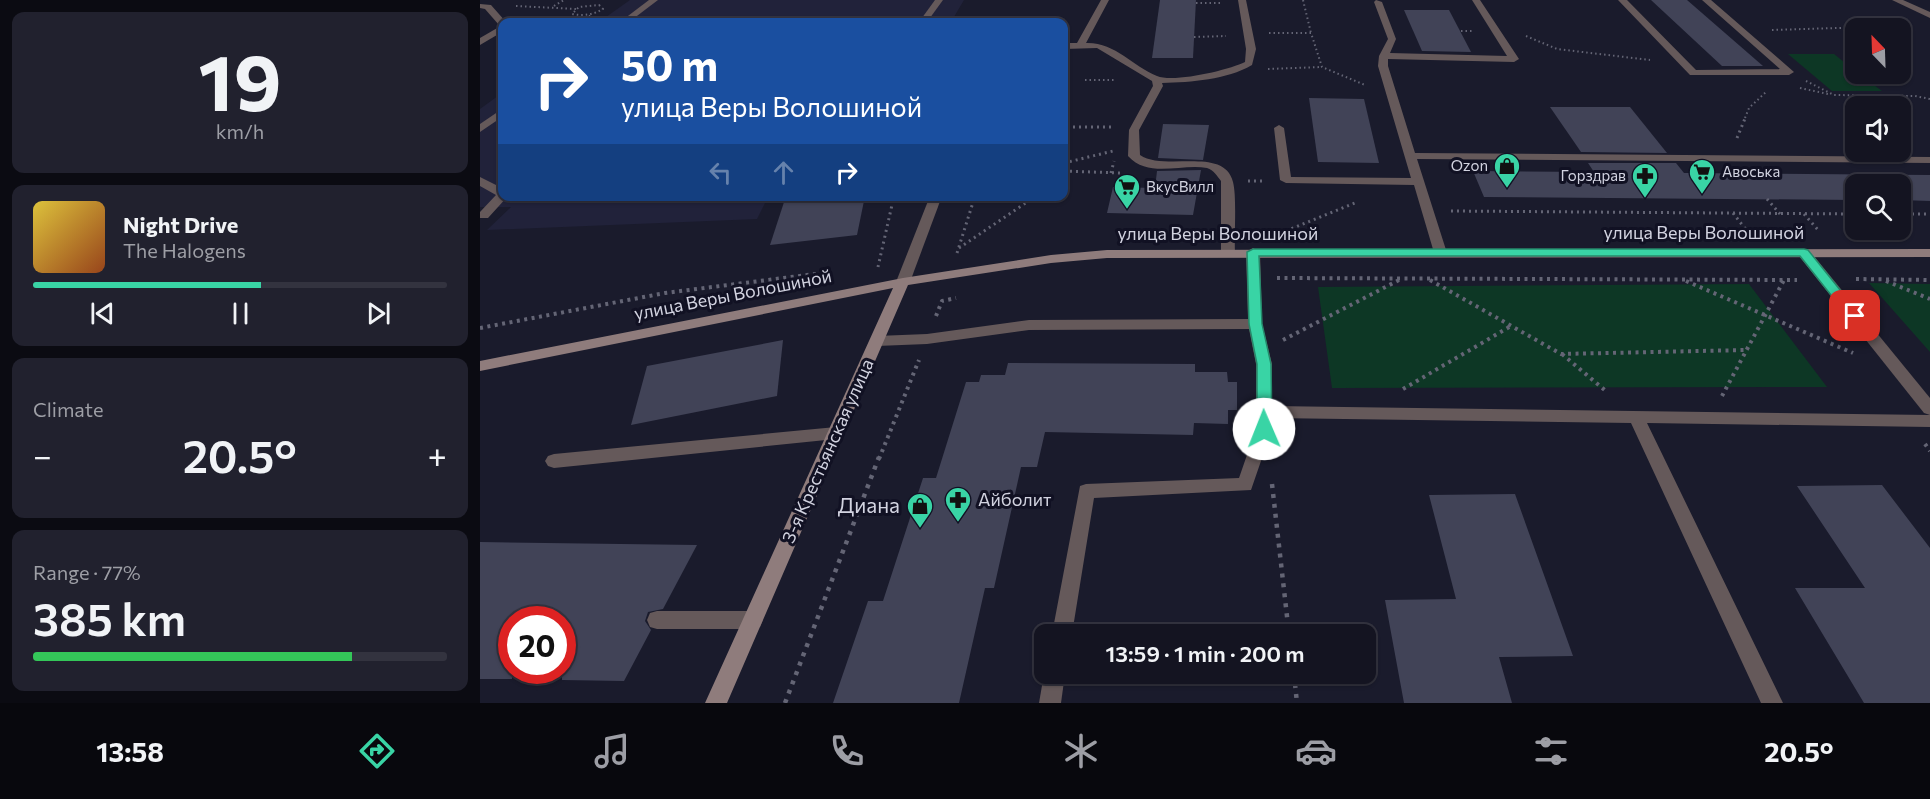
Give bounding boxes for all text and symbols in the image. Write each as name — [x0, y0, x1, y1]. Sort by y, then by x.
north arrow — [1845, 18, 1911, 84]
map controls — [1845, 18, 1911, 240]
text: 19 — [198, 32, 282, 127]
text: 50 m — [621, 38, 718, 90]
icon: right — [522, 42, 600, 120]
text: улица Веры Волошиной — [621, 90, 922, 123]
button: sound — [1845, 96, 1911, 162]
text: km/h — [216, 119, 264, 143]
shop icon: Ozon — [1492, 151, 1522, 189]
icon: left — [704, 156, 737, 189]
icon: ahead — [767, 156, 800, 189]
icon: right — [830, 156, 863, 189]
place label: Ozon — [1451, 156, 1488, 174]
supermarket icon: Авоська — [1687, 157, 1717, 195]
pharmacy icon: Горздрав — [1630, 161, 1660, 199]
place label: Авоська — [1722, 162, 1780, 180]
place label: Горздрав — [1560, 166, 1626, 184]
supermarket icon: ВкусВилл — [1112, 172, 1142, 210]
button: search — [1845, 174, 1911, 240]
place label: ВкусВилл — [1146, 177, 1214, 195]
text: Night Drive — [123, 211, 238, 238]
street label: улица Веры Волошиной — [1604, 221, 1804, 243]
street label: улица Веры Волошиной — [1118, 222, 1318, 244]
text: The Halogens — [123, 238, 246, 262]
street label: улица Веры Волошиной — [632, 264, 833, 324]
pin — [1829, 290, 1880, 341]
icon: previous — [86, 297, 119, 330]
icon: pause — [224, 297, 257, 330]
icon: next — [362, 297, 395, 330]
icon: arrive — [1838, 299, 1871, 332]
street label: 3-я Крестьянская улица — [777, 355, 878, 546]
text: Climate — [33, 397, 103, 421]
position arrow — [1232, 397, 1296, 461]
text: 20.5° — [183, 427, 297, 482]
text: − — [33, 434, 52, 475]
text: + — [428, 434, 447, 475]
pharmacy icon: Айболит — [943, 485, 973, 523]
place label: Айболит — [978, 488, 1052, 510]
shop icon: Диана — [905, 491, 935, 529]
place label: Диана — [838, 492, 900, 517]
text: Range · 77% — [33, 560, 141, 584]
text: 385 km — [33, 590, 186, 645]
speed limit sign: 20 — [498, 606, 576, 684]
text: 13:59 · 1 min · 200 m — [1106, 640, 1305, 667]
icon: directions — [356, 730, 398, 772]
icon: music — [591, 730, 633, 772]
icon: phone — [826, 730, 868, 772]
icon: climate — [1060, 730, 1102, 772]
icon: car — [1295, 730, 1337, 772]
icon: filters — [1530, 730, 1572, 772]
text: 13:58 — [96, 735, 164, 768]
text: 20.5° — [1764, 735, 1834, 768]

